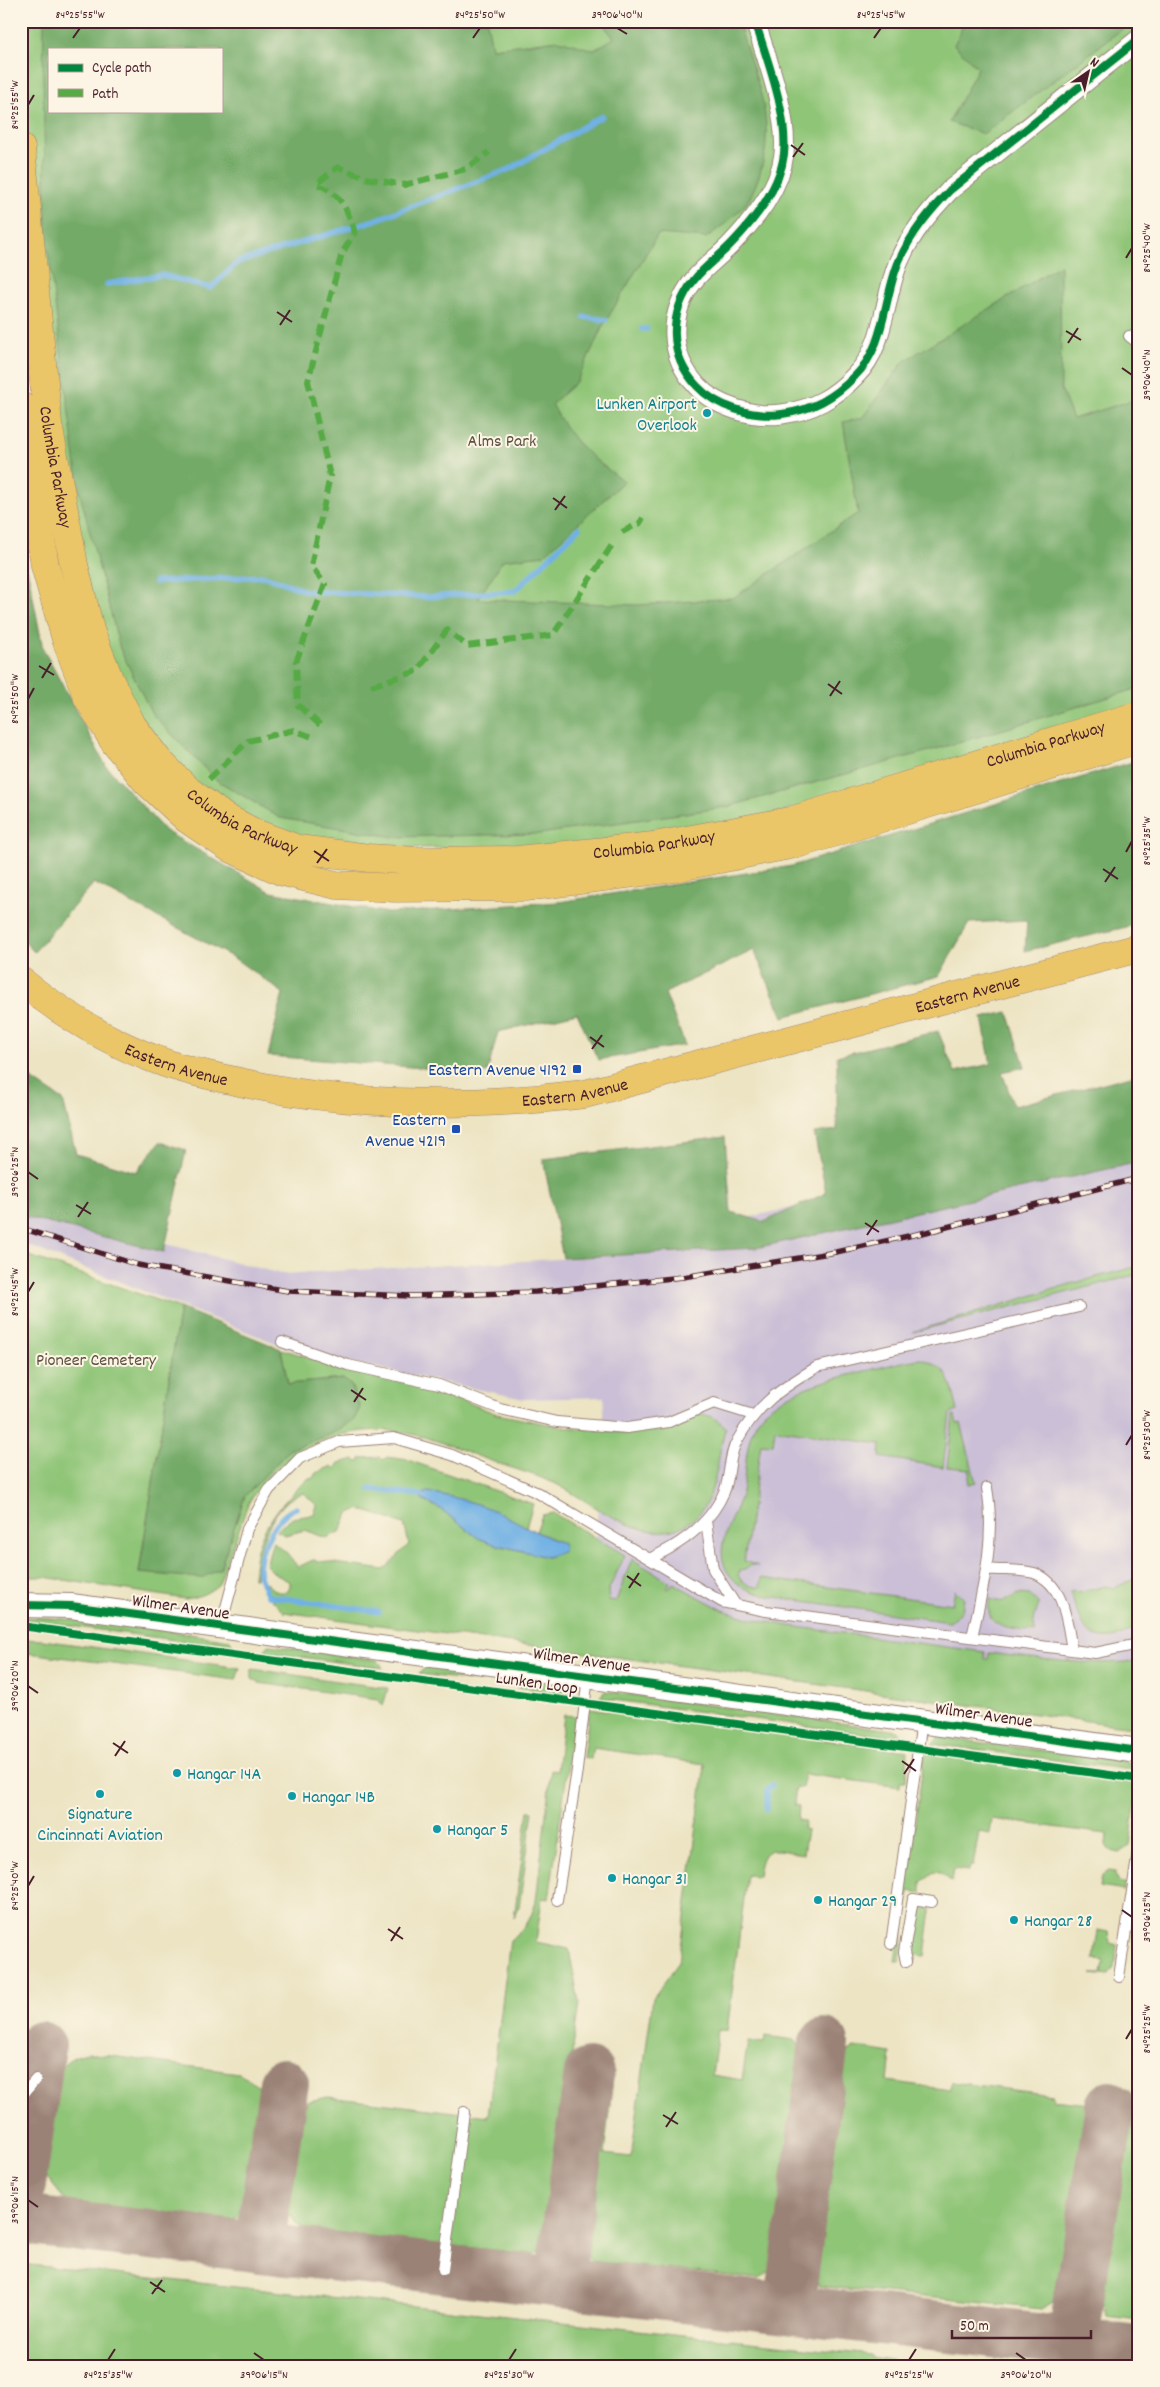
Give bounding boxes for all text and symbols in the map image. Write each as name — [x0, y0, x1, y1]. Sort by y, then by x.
text: 84°25'55"W — [55, 7, 105, 24]
text: 84°25'50"W — [455, 7, 505, 24]
text: 39°06'40"N — [591, 7, 643, 24]
text: 84°25'45"W — [857, 7, 905, 24]
legend — [48, 48, 222, 112]
north arrow — [1062, 48, 1112, 98]
text: N — [1086, 53, 1103, 73]
text: Cycle path — [92, 58, 152, 80]
text: 84°25'55"W — [7, 80, 24, 130]
text: Path — [92, 84, 118, 106]
text: 84°25'40"W — [1139, 223, 1156, 273]
text: 39°06'40"N — [1139, 349, 1156, 401]
place label: Lunken Airport Overlook — [596, 393, 697, 439]
street label: Columbia Parkway — [31, 405, 77, 531]
marker: Lunken Airport Overlook — [701, 407, 713, 419]
park label: Alms Park — [468, 430, 536, 455]
text: 84°25'50"W — [7, 674, 24, 724]
street label: Columbia Parkway — [984, 716, 1109, 776]
street label: Columbia Parkway — [180, 783, 301, 863]
text: 84°25'35"W — [1139, 816, 1156, 865]
street label: Columbia Parkway — [592, 825, 718, 867]
street label: Eastern Avenue — [913, 970, 1023, 1021]
street label: Eastern Avenue — [120, 1038, 230, 1094]
place label: Eastern Avenue 4192 — [428, 1059, 567, 1084]
marker: Eastern Avenue 4192 — [571, 1063, 583, 1075]
street label: Eastern Avenue — [521, 1073, 631, 1115]
place label: Eastern Avenue 4219 — [365, 1109, 446, 1155]
marker: Eastern Avenue 4219 — [450, 1123, 462, 1135]
text: 39°06'25"N — [7, 1147, 24, 1197]
text: 84°25'45"W — [7, 1268, 24, 1316]
park label: Pioneer Cemetery — [36, 1349, 157, 1374]
text: 84°25'30"W — [1139, 1410, 1156, 1460]
street label: Wilmer Avenue — [130, 1589, 231, 1628]
street label: Wilmer Avenue — [531, 1642, 632, 1681]
text: 39°06'20"N — [7, 1660, 24, 1712]
street label: Lunken Loop — [494, 1666, 579, 1703]
street label: Wilmer Avenue — [933, 1697, 1034, 1736]
place label: Hangar 14A — [187, 1763, 262, 1788]
marker: Hangar 14A — [171, 1767, 183, 1779]
place label: Hangar 14B — [302, 1786, 375, 1811]
marker: Signature Cincinnati Aviation — [94, 1788, 106, 1800]
marker: Hangar 14B — [286, 1790, 298, 1802]
place label: Signature Cincinnati Aviation — [37, 1803, 163, 1849]
place label: Hangar 5 — [447, 1819, 508, 1844]
marker: Hangar 5 — [431, 1823, 443, 1835]
text: 84°25'40"W — [7, 1861, 24, 1911]
place label: Hangar 31 — [622, 1868, 687, 1893]
marker: Hangar 31 — [606, 1872, 618, 1884]
place label: Hangar 29 — [828, 1890, 897, 1915]
text: 39°06'25"N — [1139, 1892, 1156, 1942]
marker: Hangar 29 — [812, 1894, 824, 1906]
place label: Hangar 28 — [1024, 1910, 1092, 1935]
marker: Hangar 28 — [1008, 1914, 1020, 1926]
text: 84°25'25"W — [1139, 2005, 1156, 2053]
text: 39°06'15"N — [7, 2176, 24, 2224]
scale bar — [952, 2307, 1091, 2339]
text: 50 m — [960, 2316, 989, 2338]
text: 84°25'35"W — [84, 2367, 133, 2384]
text: 39°06'15"N — [240, 2367, 288, 2384]
text: 84°25'30"W — [484, 2367, 534, 2384]
text: 84°25'25"W — [885, 2367, 933, 2384]
text: 39°06'20"N — [1000, 2367, 1052, 2384]

